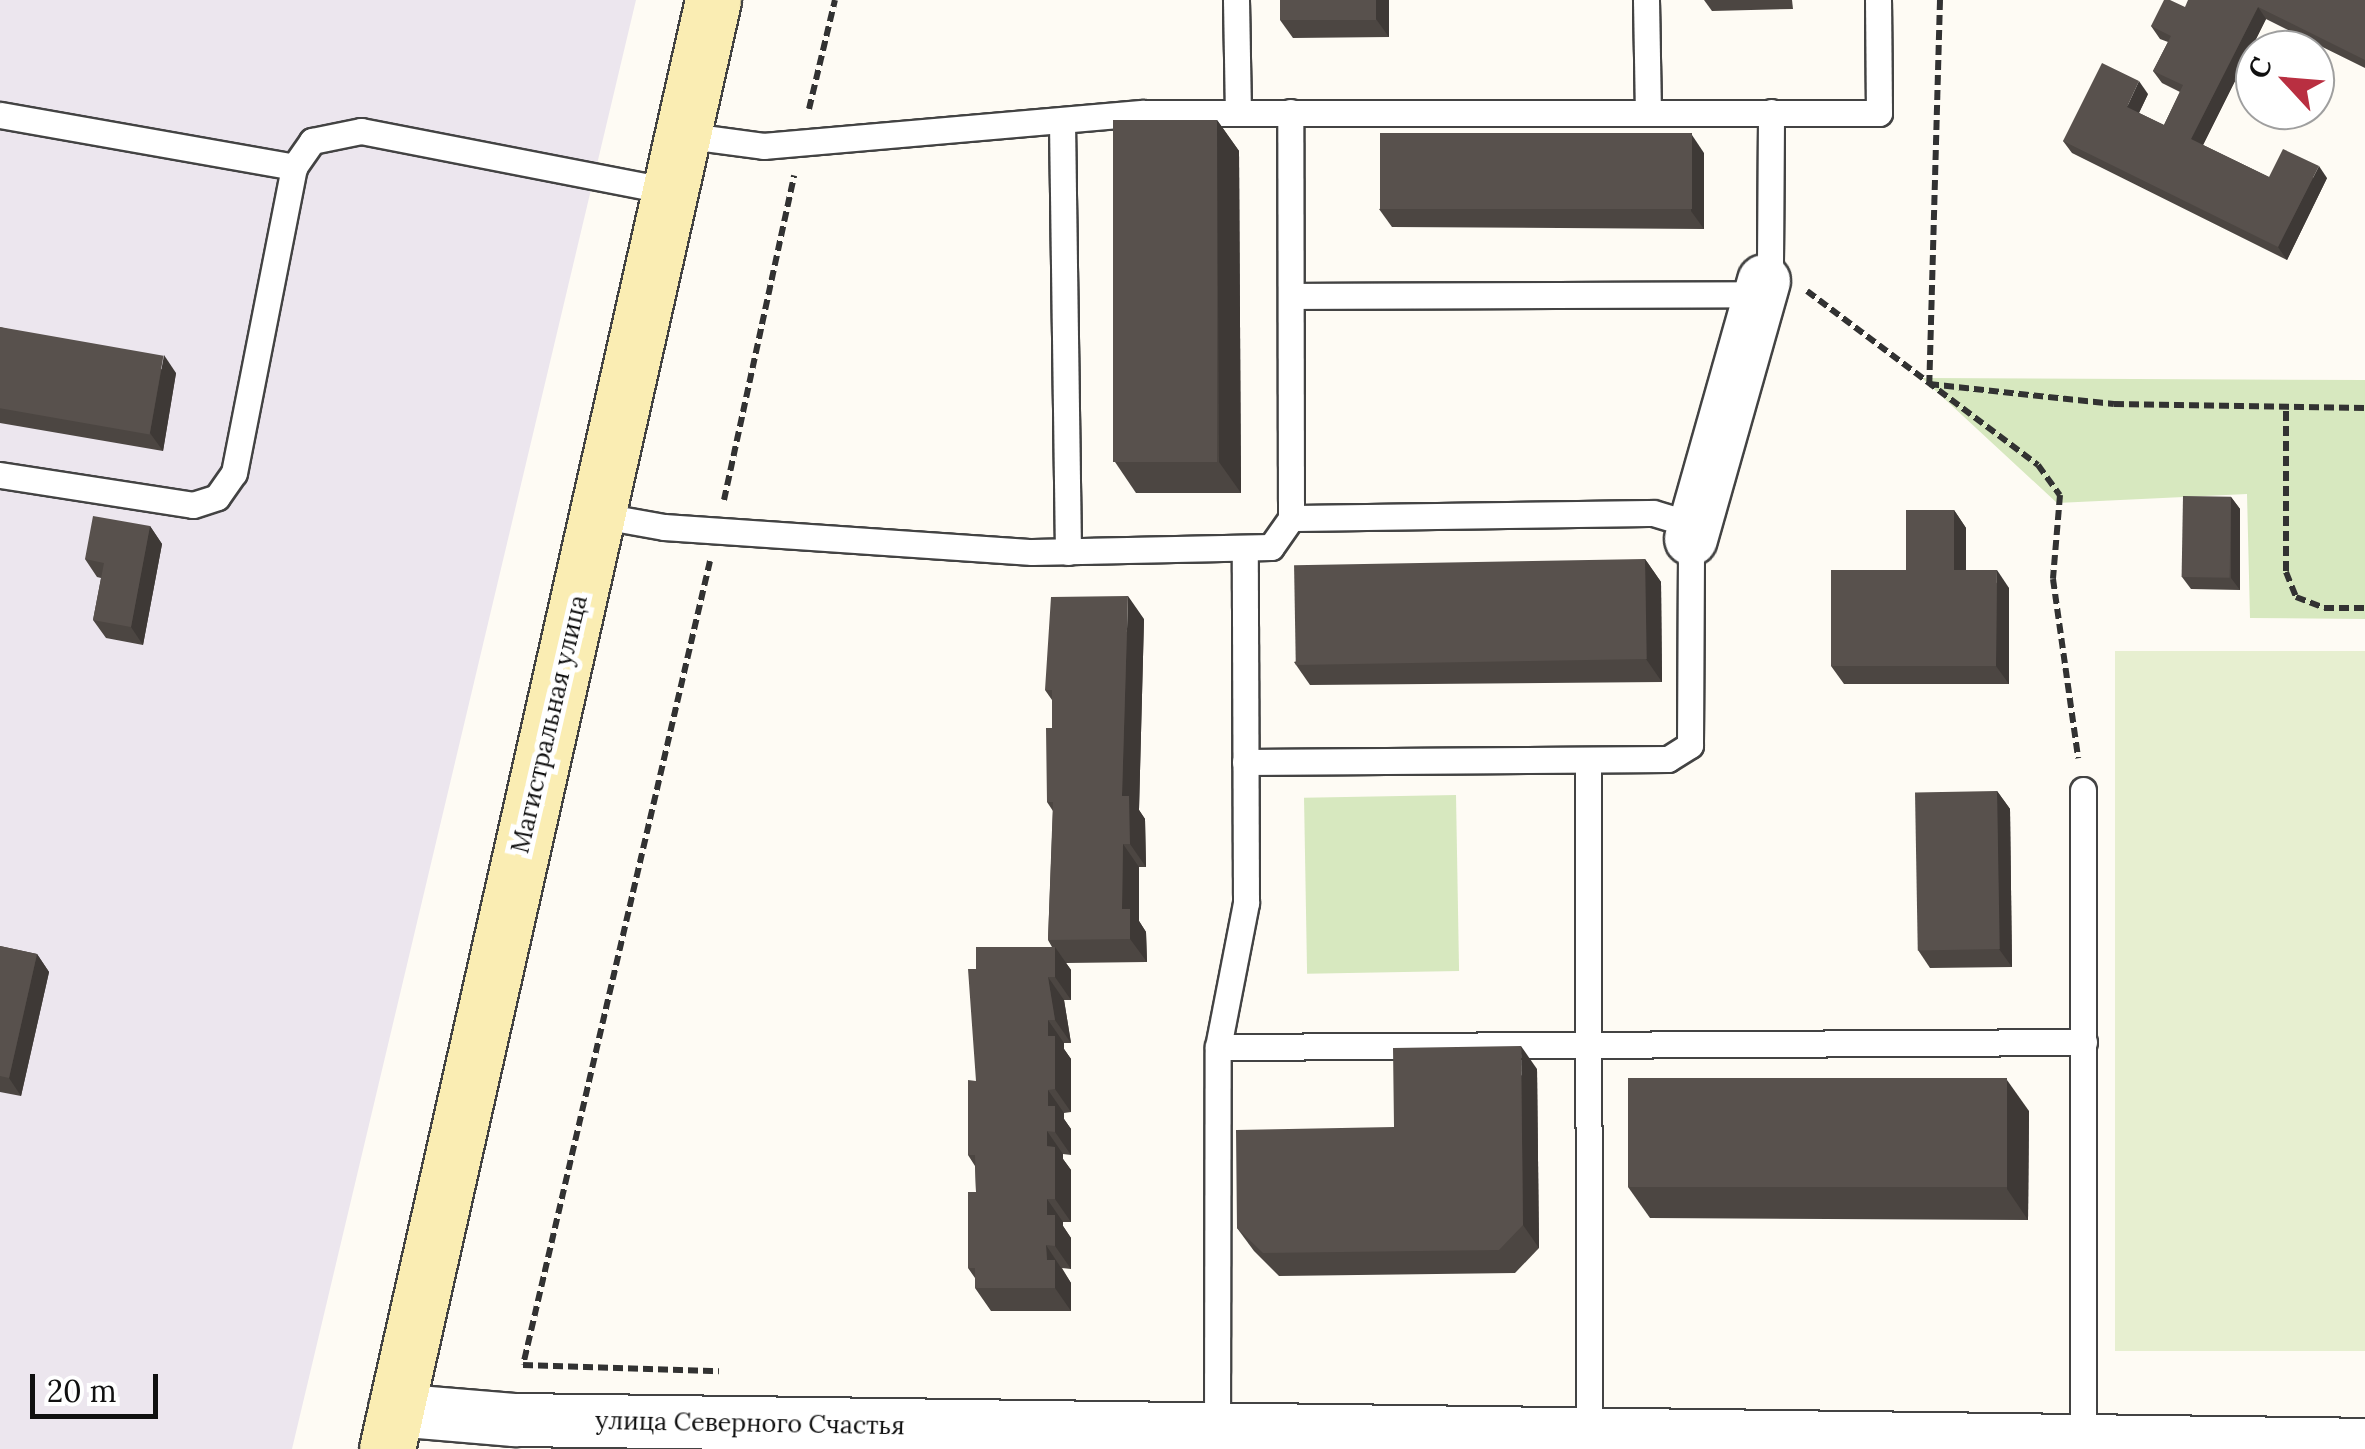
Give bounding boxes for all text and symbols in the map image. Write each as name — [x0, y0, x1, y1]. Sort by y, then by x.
north arrow — [2235, 30, 2335, 130]
text: С — [2239, 51, 2280, 84]
street label: Магистральная улица — [505, 592, 593, 856]
scale bar — [35, 1354, 162, 1416]
text: 20 m — [47, 1372, 116, 1410]
street label: улица Северного Счастья — [595, 1405, 905, 1441]

